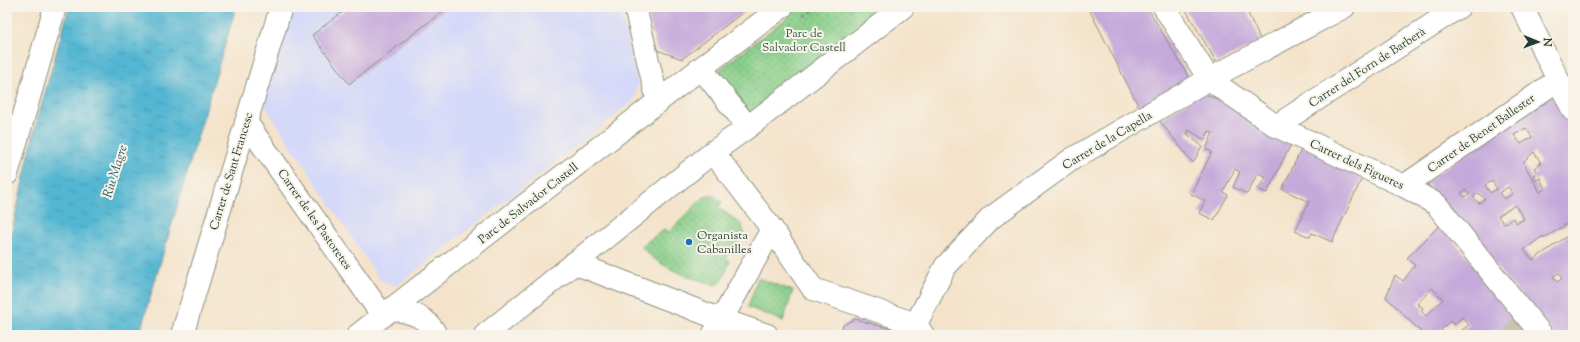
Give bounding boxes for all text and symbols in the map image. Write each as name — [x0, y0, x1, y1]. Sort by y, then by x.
north arrow — [1518, 22, 1558, 62]
street label: Carrer del Forn de Barberà — [1306, 23, 1430, 112]
park label: Parc de Salvador Castell — [762, 25, 847, 57]
text: N — [1539, 37, 1555, 47]
street label: Carrer de Benet Ballester — [1424, 90, 1539, 178]
street label: Carrer de la Capella — [1059, 107, 1156, 175]
street label: Carrer de Sant Francesc — [205, 110, 259, 232]
street label: Carrer dels Figueres — [1306, 135, 1407, 195]
water label: Riu Magre — [99, 143, 132, 200]
street label: Parc de Salvador Castell — [475, 158, 583, 249]
street label: Carrer de les Pastoretes — [273, 166, 356, 274]
place label: Organista Cabanilles — [697, 227, 752, 259]
marker: Organista Cabanilles — [684, 237, 694, 247]

